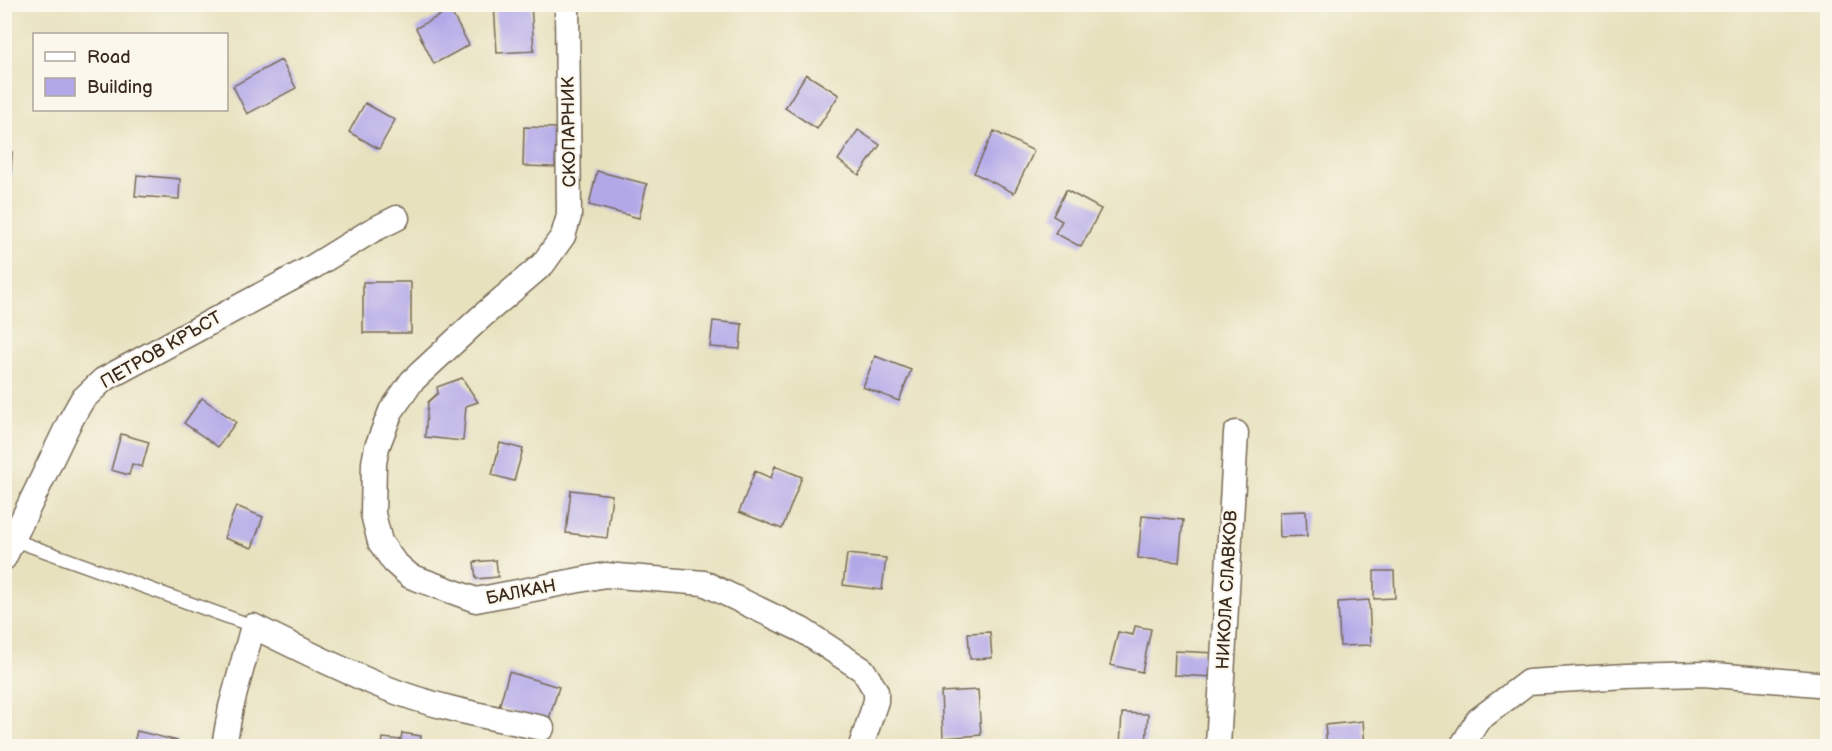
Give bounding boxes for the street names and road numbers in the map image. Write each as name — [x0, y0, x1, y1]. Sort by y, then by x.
street label: СКОПАРНИК — [558, 76, 580, 187]
street label: ПЕТРОВ КРЪСТ — [97, 307, 226, 393]
street label: НИКОЛА СЛАВКОВ — [1212, 510, 1242, 670]
street label: БАЛКАН — [484, 575, 558, 609]

